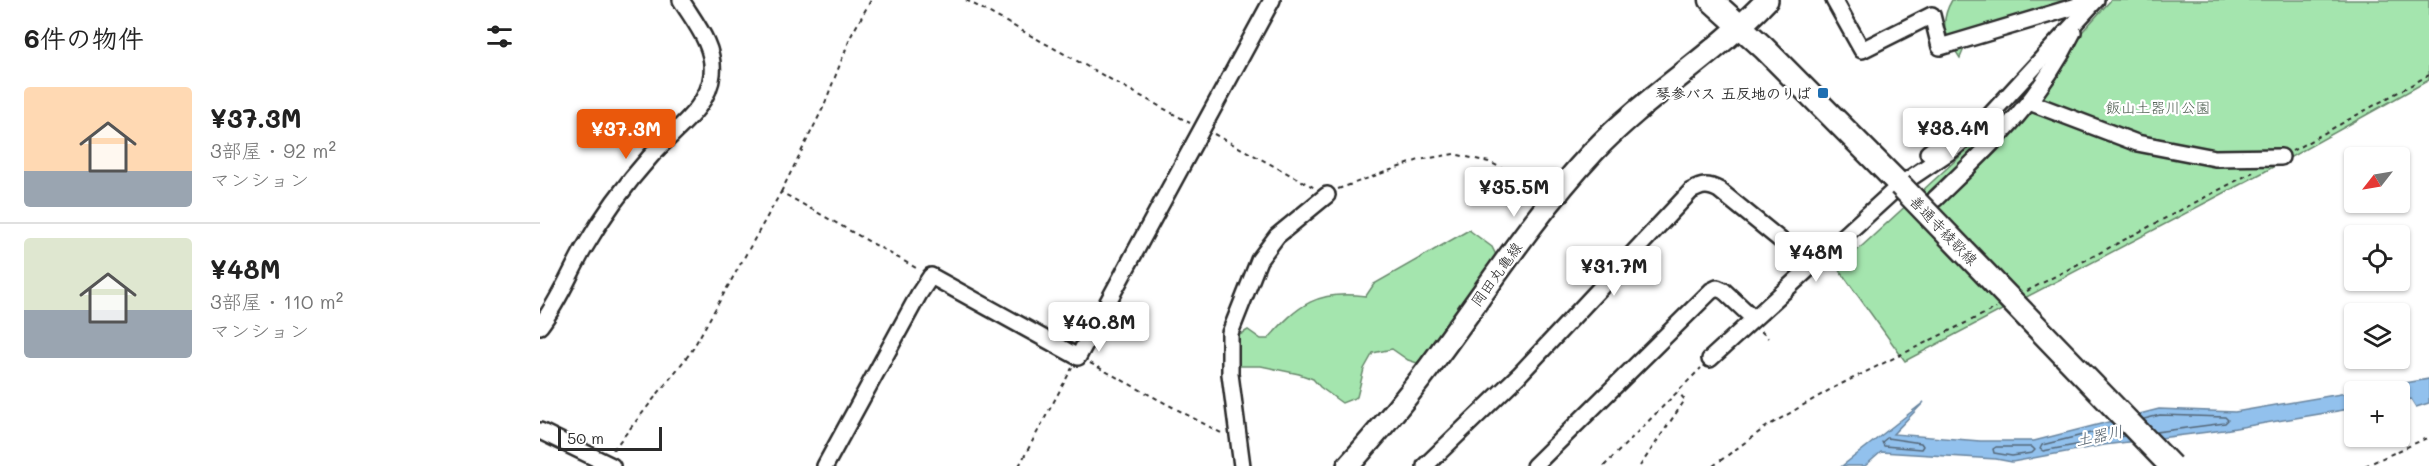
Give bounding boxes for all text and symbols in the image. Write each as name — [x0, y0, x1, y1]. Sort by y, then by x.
icon: filters — [483, 20, 516, 53]
text: 6件の物件 — [24, 21, 144, 55]
place label: 琴参バス 五反地のりば — [1656, 83, 1811, 103]
marker: 琴参バス 五反地のりば — [1816, 86, 1830, 100]
park label: 飯山土器川公園 — [2105, 97, 2211, 117]
text: ¥37.3M — [210, 101, 302, 135]
pin: ¥38.4M — [1904, 108, 2002, 159]
pin: ¥37.3M — [577, 109, 675, 160]
icon: home — [72, 111, 144, 183]
text: ¥38.4M — [1917, 114, 1989, 140]
text: ¥37.3M — [591, 115, 661, 141]
text: 3部屋 · 92 m² — [210, 137, 336, 163]
north arrow — [2344, 147, 2410, 213]
map controls — [2344, 147, 2410, 447]
text: マンション — [210, 166, 309, 192]
pin: ¥35.5M — [1465, 167, 1563, 218]
text: ¥35.5M — [1479, 173, 1549, 199]
street label: 善通寺綾歌線 — [1906, 191, 1982, 269]
button: locate — [2344, 225, 2410, 291]
pin: ¥48M — [1780, 232, 1852, 283]
street label: 岡田丸亀線 — [1466, 238, 1526, 310]
text: ¥48M — [1789, 238, 1843, 264]
pin: ¥31.7M — [1565, 246, 1663, 297]
text: ¥48M — [210, 252, 281, 286]
text: ¥31.7M — [1580, 252, 1648, 278]
icon: home — [72, 262, 144, 334]
text: 3部屋 · 110 m² — [210, 288, 343, 314]
pin: ¥40.8M — [1050, 302, 1148, 353]
button: layers — [2344, 303, 2410, 369]
text: ¥40.8M — [1062, 308, 1136, 334]
text: マンション — [210, 317, 309, 343]
button: + — [2344, 381, 2410, 447]
water label: 土器川 — [2073, 420, 2125, 450]
scale bar — [558, 424, 662, 452]
text: 50 m — [567, 427, 604, 448]

